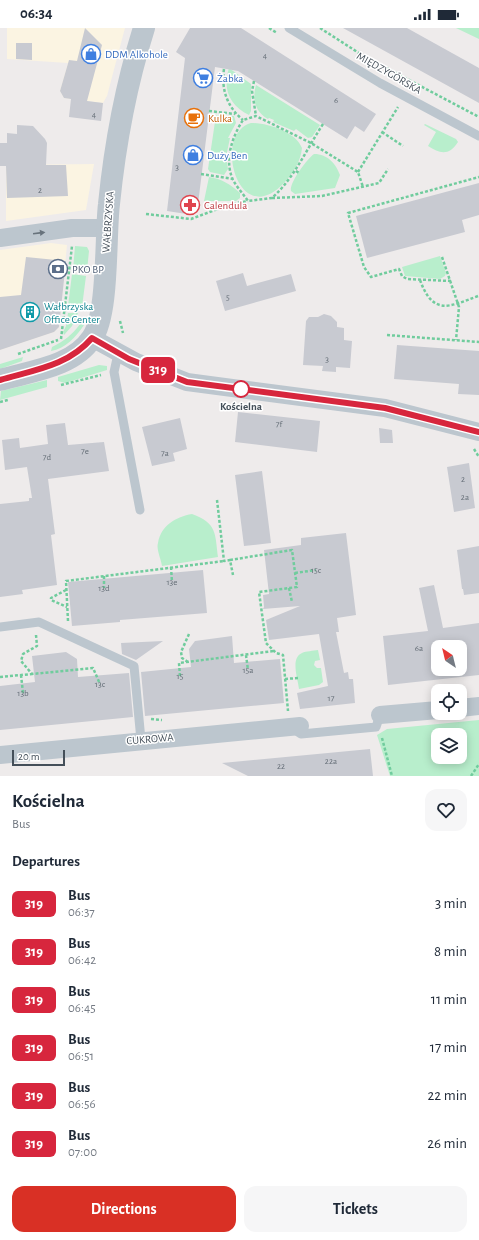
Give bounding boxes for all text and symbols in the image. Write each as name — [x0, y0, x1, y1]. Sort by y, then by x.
text: 06:34 — [20, 6, 53, 21]
shop icon: DDM Alkohole — [80, 43, 102, 65]
place label: DDM Alkohole — [105, 49, 168, 60]
street label: MIĘDZYGÓRSKA — [355, 49, 424, 96]
house number: 4 — [263, 51, 268, 60]
supermarket icon: Żabka — [192, 67, 214, 89]
place label: Żabka — [217, 73, 243, 84]
house number: 6 — [334, 96, 338, 105]
cafe icon: Kulka — [183, 107, 205, 129]
house number: 4 — [92, 110, 97, 119]
place label: Kulka — [208, 113, 232, 124]
shop icon: Duży Ben — [182, 144, 204, 166]
place label: Duży Ben — [207, 150, 247, 161]
house number: 3 — [175, 163, 179, 172]
house number: 2 — [38, 186, 42, 195]
street label: WAŁBRZYSKA — [100, 190, 116, 253]
pharmacy icon: Calendula — [179, 194, 201, 216]
place label: Calendula — [204, 200, 247, 211]
one-way arrow — [33, 230, 45, 236]
bank icon: PKO BP — [47, 258, 69, 280]
place label: PKO BP — [72, 264, 104, 275]
house number: 5 — [226, 293, 230, 302]
building icon: Wałbrzyska Office Center — [19, 301, 41, 323]
place label: Wałbrzyska Office Center — [44, 301, 100, 325]
house number: 3 — [325, 355, 329, 364]
line badge: 319 — [135, 357, 181, 383]
text: 319 — [149, 363, 167, 377]
marker: Kościelna — [232, 380, 250, 398]
place label: Kościelna — [220, 401, 263, 412]
house number: 7f — [276, 420, 284, 429]
house number: 7e — [81, 447, 89, 456]
house number: 7a — [161, 449, 169, 458]
house number: 7d — [43, 453, 52, 462]
house number: 2 — [461, 475, 465, 484]
house number: 2a — [461, 493, 469, 502]
house number: 15c — [311, 566, 322, 575]
house number: 13e — [167, 578, 177, 587]
house number: 13d — [98, 584, 110, 593]
north arrow — [431, 640, 467, 676]
map controls — [431, 640, 467, 764]
house number: 6a — [415, 644, 423, 653]
house number: 15a — [242, 666, 254, 675]
house number: 15 — [177, 672, 184, 681]
house number: 13c — [95, 680, 106, 689]
button: locate — [431, 684, 467, 720]
house number: 13b — [17, 689, 29, 698]
house number: 17 — [328, 694, 335, 703]
button: layers — [431, 728, 467, 764]
street label: CUKROWA — [126, 731, 175, 747]
scale bar — [12, 748, 65, 767]
text: 20 m — [18, 751, 39, 762]
house number: 22a — [325, 757, 337, 766]
house number: 22 — [277, 762, 285, 771]
button: heart — [425, 789, 467, 831]
text: Kościelna — [12, 792, 85, 811]
text: Bus — [12, 818, 30, 831]
text: Departures — [12, 854, 80, 869]
text: Bus — [68, 888, 90, 903]
text: 3 min — [435, 896, 467, 911]
text: 319 — [25, 897, 43, 911]
text: 06:37 — [68, 906, 95, 919]
text: Bus — [68, 936, 90, 951]
text: 8 min — [434, 944, 467, 959]
text: 319 — [25, 945, 43, 959]
text: 06:42 — [68, 954, 96, 967]
text: Bus — [68, 984, 90, 999]
text: 11 min — [431, 992, 467, 1007]
text: 319 — [25, 993, 43, 1007]
text: 06:45 — [68, 1002, 96, 1015]
text: Bus — [68, 1032, 90, 1047]
text: 17 min — [430, 1040, 467, 1055]
text: 319 — [25, 1041, 43, 1055]
text: 06:51 — [68, 1050, 94, 1063]
text: Bus — [68, 1080, 90, 1095]
text: 22 min — [428, 1088, 467, 1103]
text: 319 — [25, 1089, 43, 1103]
text: 06:56 — [68, 1098, 96, 1111]
text: Bus — [68, 1128, 90, 1143]
text: 26 min — [427, 1136, 467, 1151]
text: 319 — [25, 1137, 43, 1151]
text: 07:00 — [68, 1146, 97, 1159]
button: Directions — [12, 1186, 236, 1232]
button: Tickets — [244, 1186, 467, 1232]

